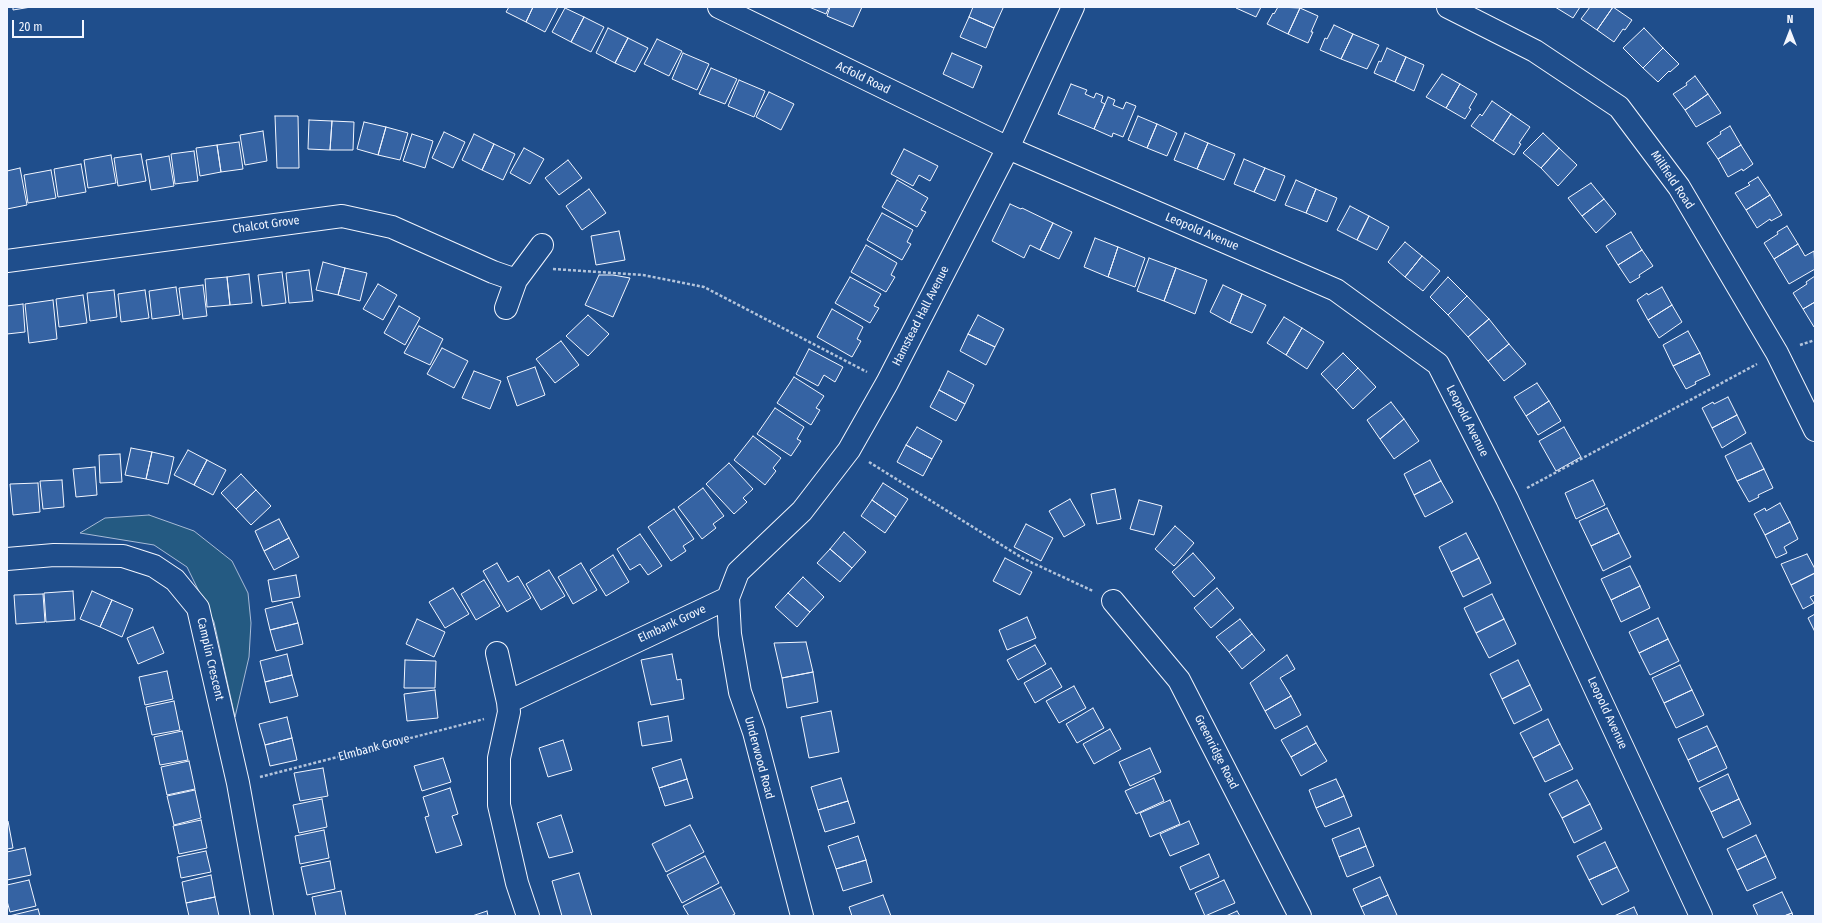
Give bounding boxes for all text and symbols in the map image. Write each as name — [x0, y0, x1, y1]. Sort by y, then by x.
scale bar — [14, 12, 86, 38]
north arrow — [1770, 12, 1810, 52]
text: N — [1787, 13, 1793, 26]
text: 20 m — [19, 20, 43, 34]
street label: Acfold Road — [834, 59, 892, 97]
street label: Millfield Road — [1647, 148, 1697, 212]
street label: Leopold Avenue — [1163, 210, 1241, 254]
street label: Chalcot Grove — [232, 213, 300, 237]
street label: Hamstead Hall Avenue — [890, 264, 952, 368]
street label: Leopold Avenue — [1443, 383, 1491, 459]
street label: Elmbank Grove — [636, 602, 708, 646]
street label: Camplin Crescent — [193, 616, 227, 702]
street label: Leopold Avenue — [1584, 674, 1630, 752]
street label: Greenridge Road — [1191, 712, 1241, 792]
street label: Underwood Road — [741, 715, 777, 801]
street label: Elmbank Grove — [337, 732, 411, 764]

